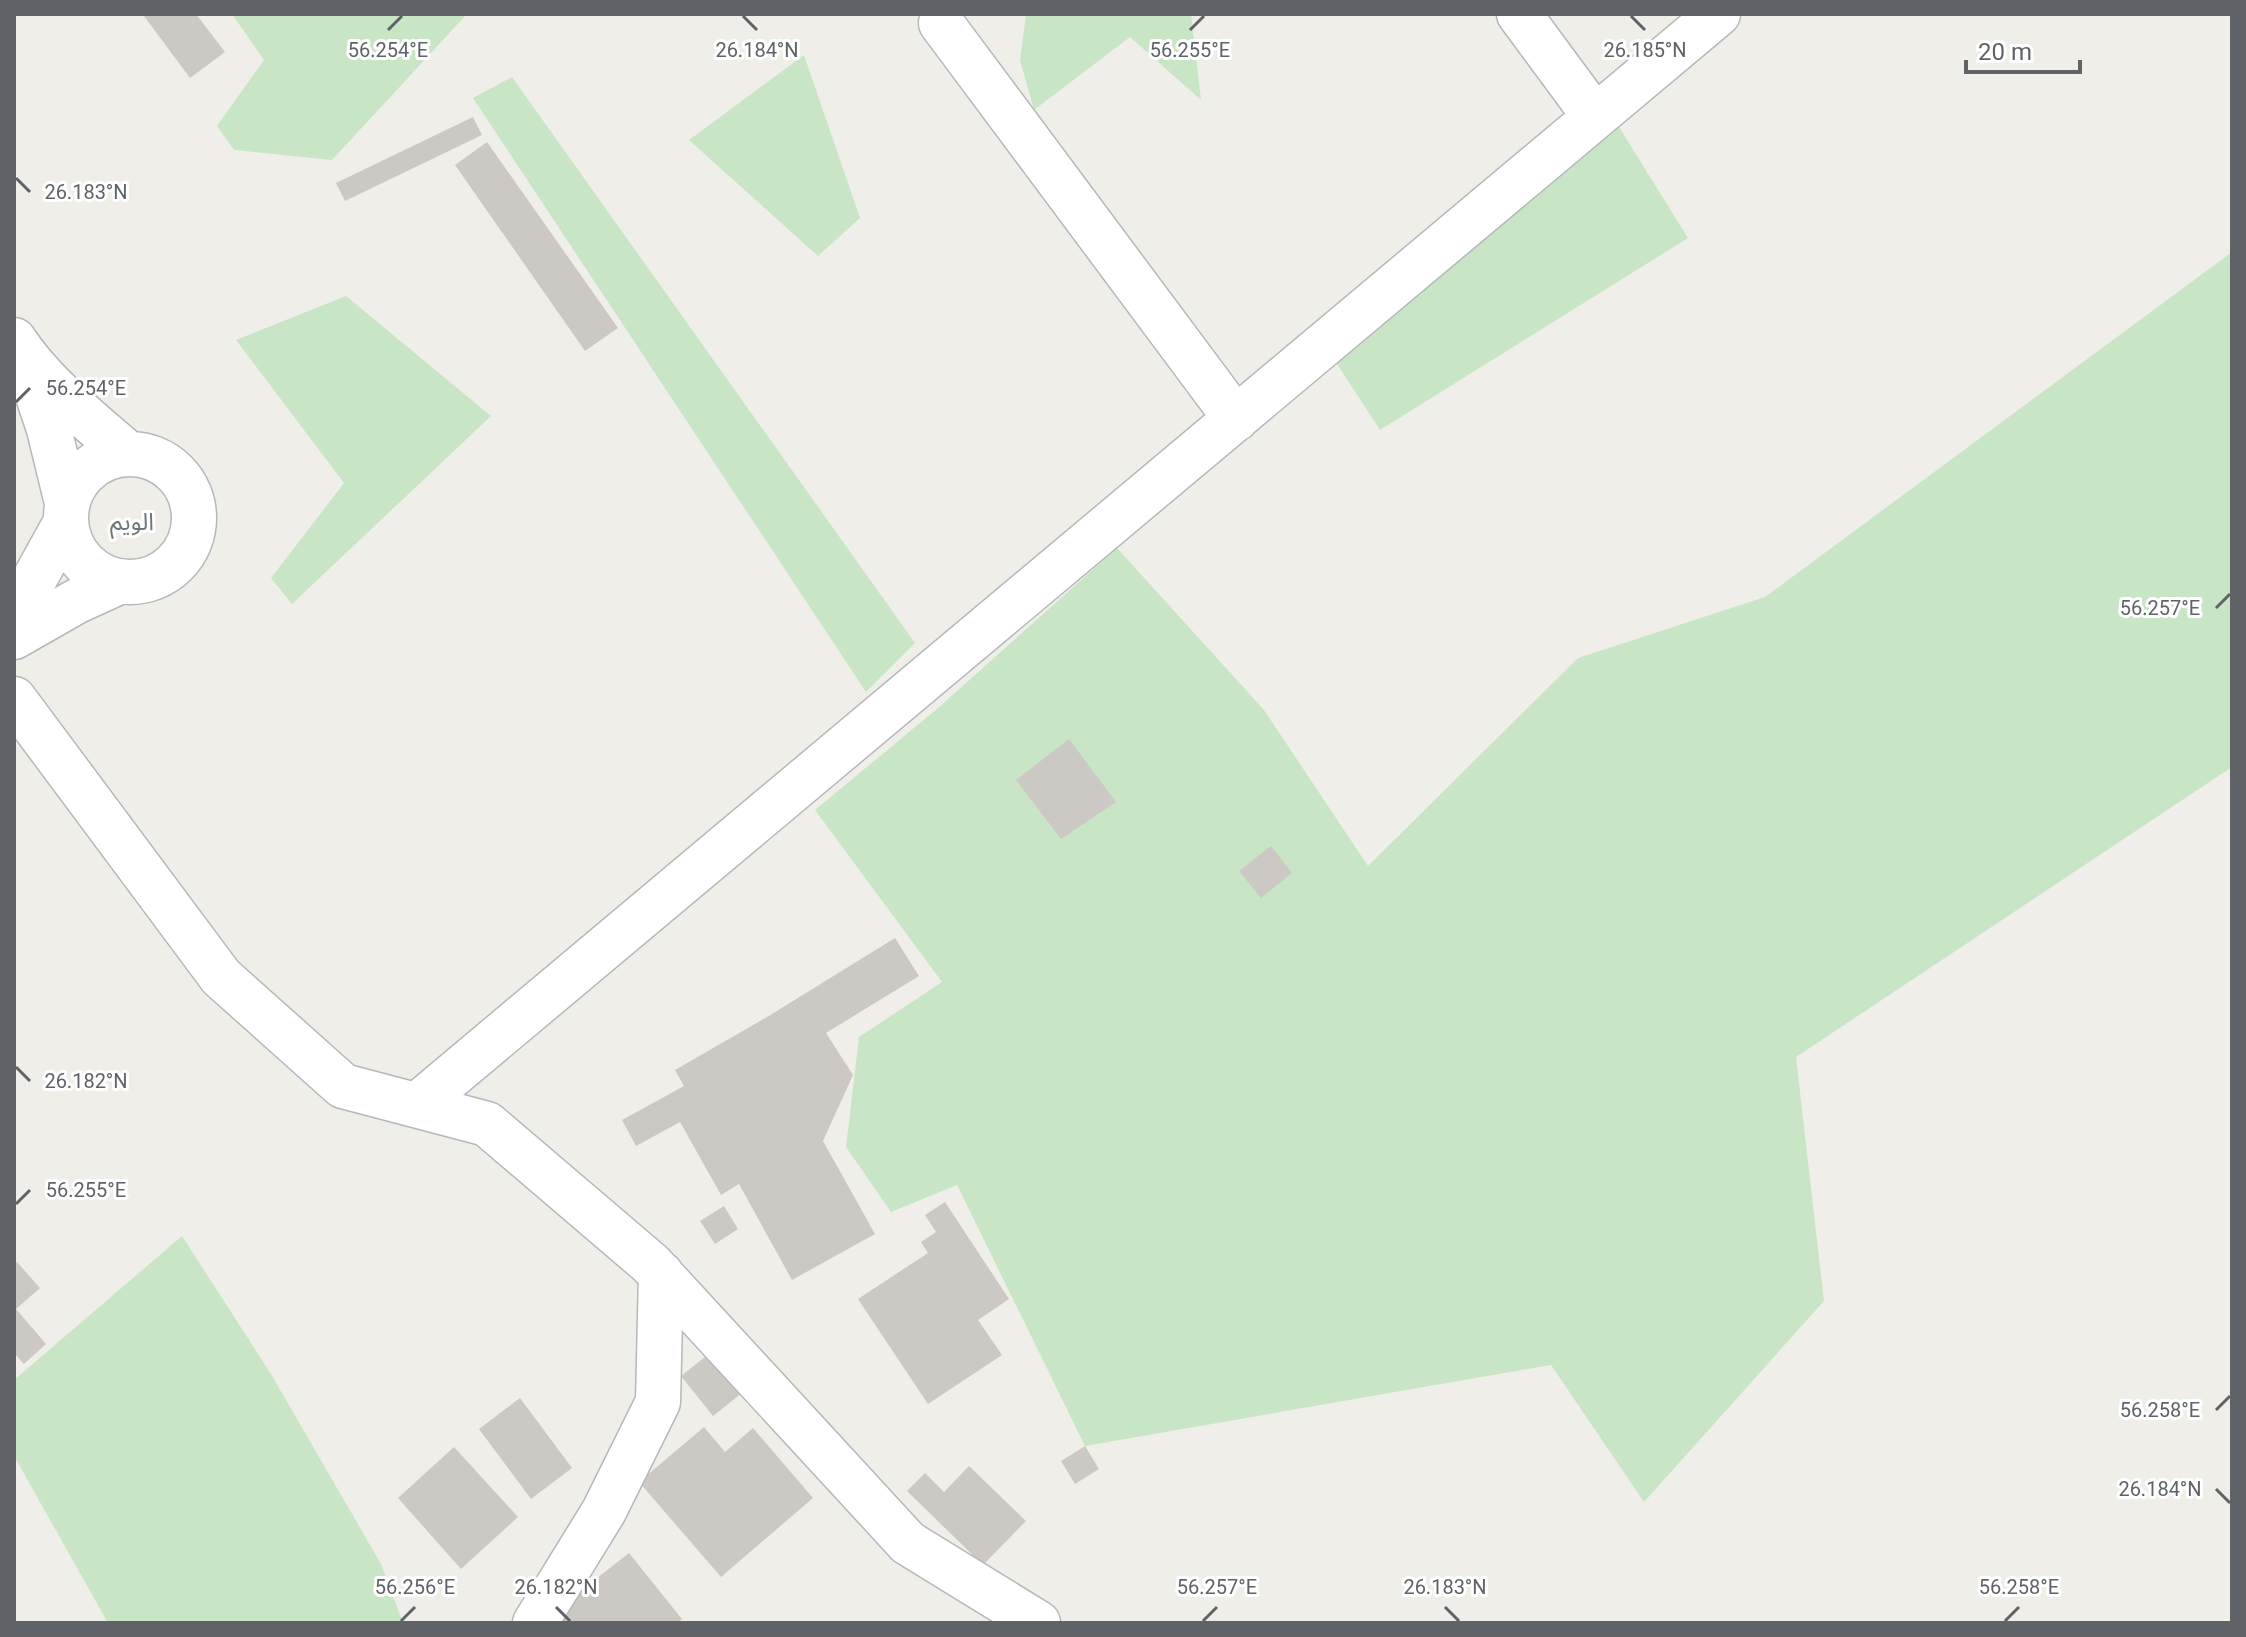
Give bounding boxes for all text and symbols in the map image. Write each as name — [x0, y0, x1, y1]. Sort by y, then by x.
scale bar — [1966, 24, 2080, 74]
text: 56.254°E — [348, 38, 428, 62]
text: 26.184°N — [715, 38, 799, 62]
text: 56.255°E — [1150, 38, 1230, 62]
text: 26.185°N — [1603, 38, 1687, 62]
text: 20 m — [1978, 38, 2032, 66]
text: 26.183°N — [44, 180, 128, 204]
text: 56.254°E — [46, 376, 126, 400]
district label: الويم — [110, 508, 154, 539]
text: 56.257°E — [2120, 596, 2200, 620]
text: 26.182°N — [44, 1069, 128, 1093]
text: 56.255°E — [46, 1178, 126, 1202]
text: 56.258°E — [2120, 1398, 2200, 1422]
text: 26.184°N — [2118, 1477, 2202, 1501]
text: 56.256°E — [375, 1575, 455, 1599]
text: 26.182°N — [514, 1575, 598, 1599]
text: 56.257°E — [1177, 1575, 1257, 1599]
text: 26.183°N — [1403, 1575, 1487, 1599]
text: 56.258°E — [1979, 1575, 2059, 1599]

